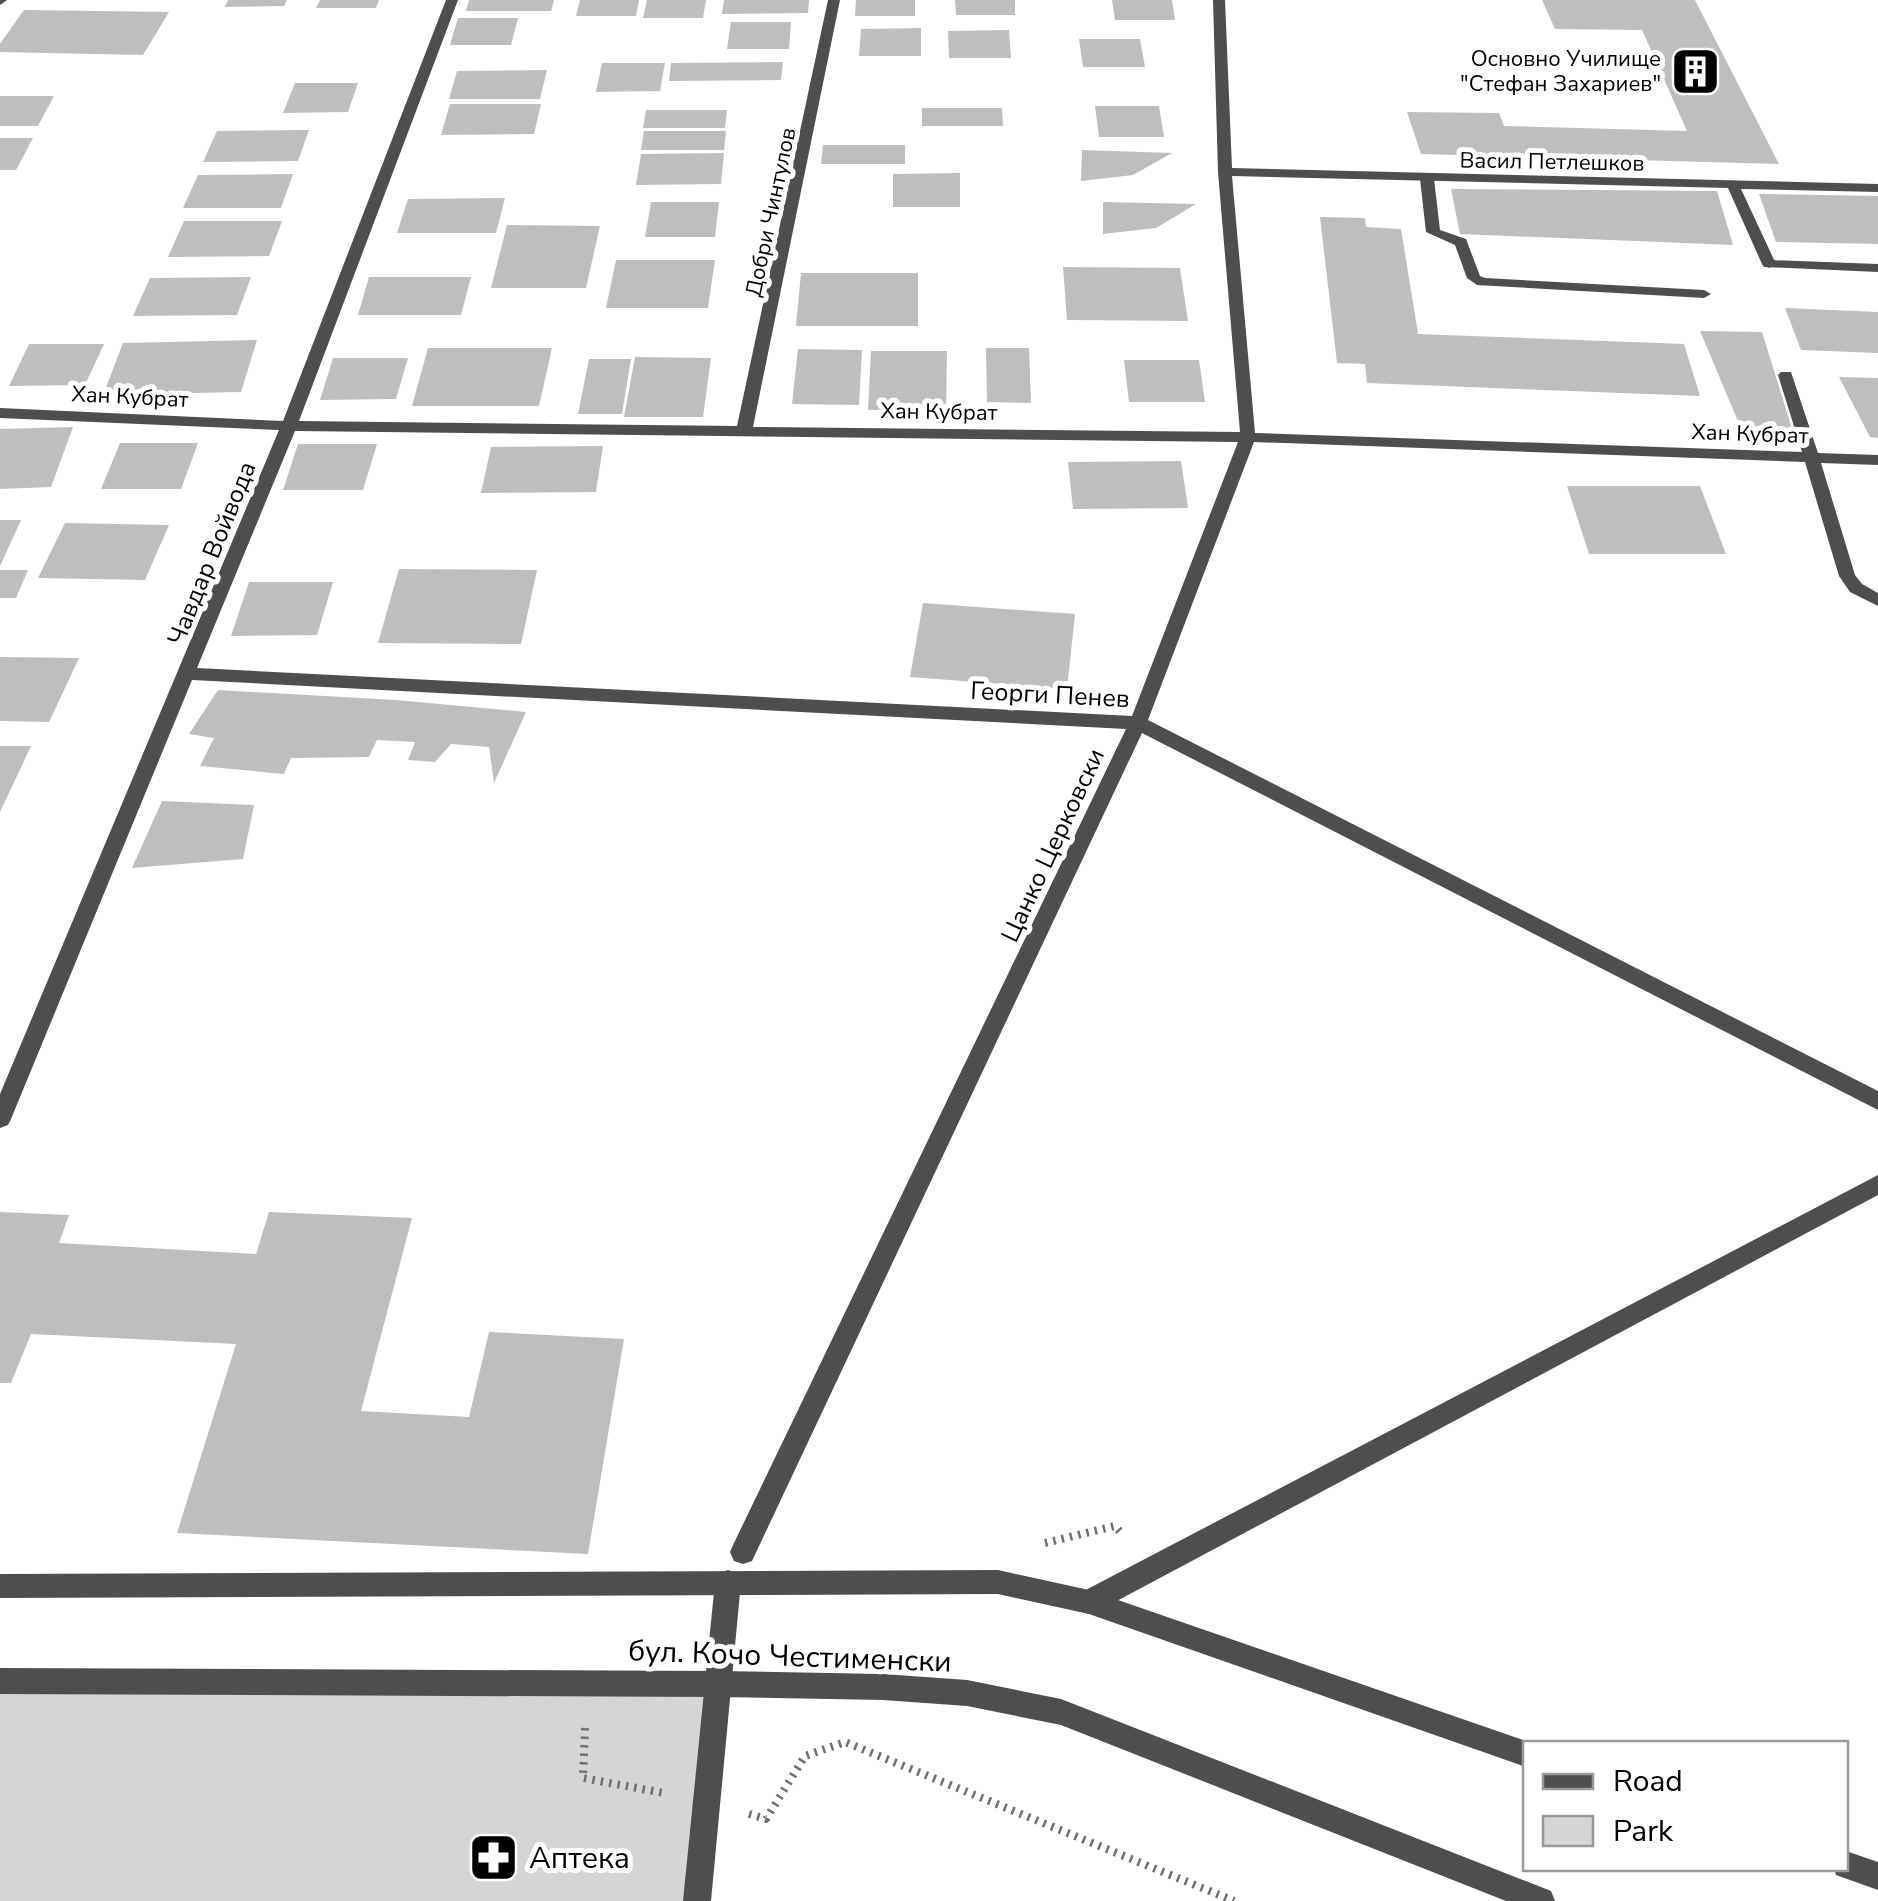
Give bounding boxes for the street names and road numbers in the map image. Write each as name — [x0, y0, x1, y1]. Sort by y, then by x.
street label: Добри Чинтулов — [738, 125, 804, 299]
street label: Васил Петлешков — [1459, 145, 1645, 179]
street label: Хан Кубрат — [71, 379, 189, 415]
street label: Хан Кубрат — [880, 396, 998, 428]
street label: Хан Кубрат — [1691, 417, 1809, 451]
street label: Чавдар Войвода — [160, 456, 264, 650]
street label: Георги Пенев — [970, 674, 1130, 716]
street label: Цанко Церковски — [993, 743, 1113, 948]
street label: бул. Кочо Честименски — [628, 1630, 952, 1683]

